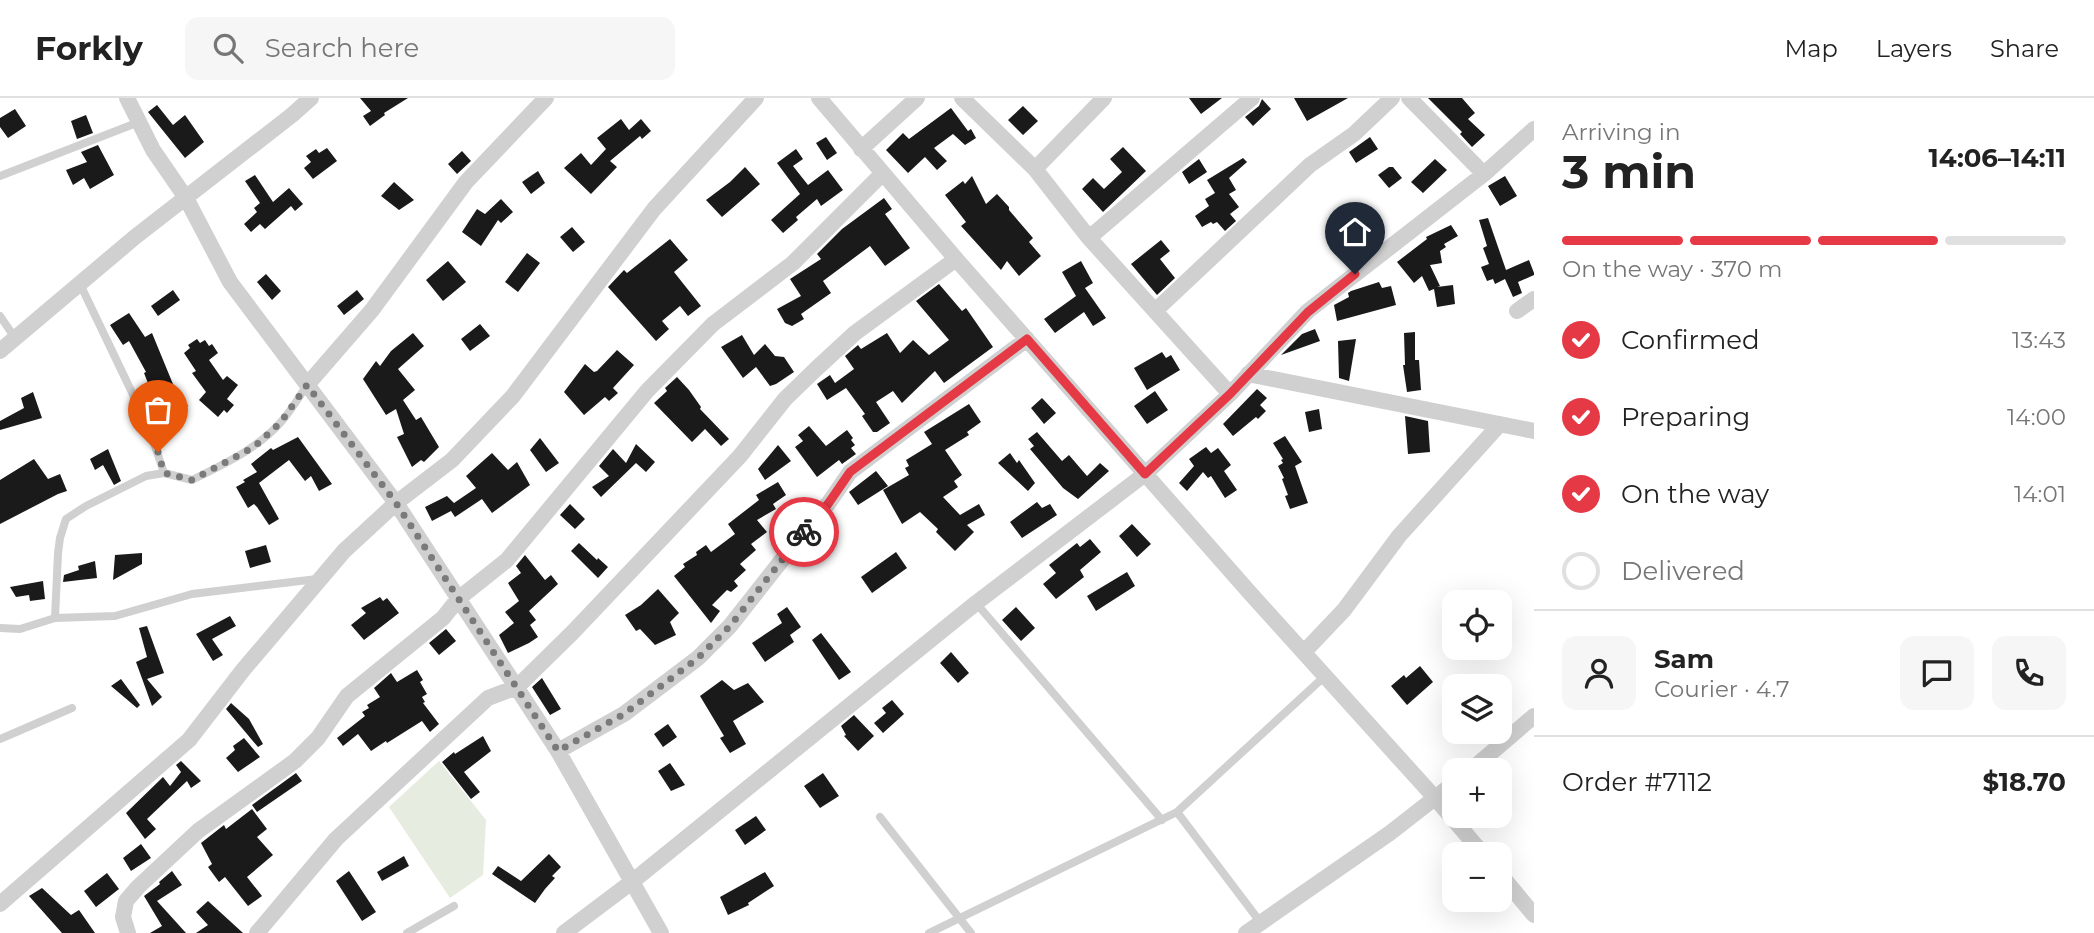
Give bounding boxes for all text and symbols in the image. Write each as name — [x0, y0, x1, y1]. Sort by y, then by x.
search box — [185, 17, 675, 80]
text: Forkly — [35, 28, 143, 68]
icon: search — [209, 29, 247, 67]
text: Search here — [265, 32, 419, 64]
text: Map — [1784, 34, 1838, 63]
text: Layers — [1876, 34, 1952, 63]
text: Share — [1990, 34, 2059, 63]
text: Arriving in — [1562, 118, 1681, 146]
text: 14:06–14:11 — [1929, 142, 2066, 174]
text: 3 min — [1562, 143, 1696, 200]
pin — [1325, 202, 1385, 274]
icon: home — [1336, 213, 1374, 251]
text: On the way · 370 m — [1562, 255, 1782, 283]
icon: check — [1562, 321, 1600, 359]
text: Confirmed — [1621, 324, 1760, 356]
text: 13:43 — [2012, 326, 2066, 354]
pin — [128, 380, 188, 452]
icon: bag — [139, 391, 177, 429]
icon: check — [1562, 398, 1600, 436]
text: Preparing — [1621, 401, 1750, 433]
text: 14:00 — [2007, 403, 2066, 431]
icon: check — [1562, 475, 1600, 513]
text: On the way — [1621, 478, 1769, 510]
text: 14:01 — [2014, 480, 2066, 508]
courier — [769, 497, 839, 567]
icon: bike — [785, 513, 823, 551]
text: Delivered — [1621, 555, 1745, 587]
map controls — [1442, 590, 1512, 912]
button: locate — [1442, 590, 1512, 660]
button: person — [1562, 636, 1636, 710]
button: chat — [1900, 636, 1974, 710]
button: phone — [1992, 636, 2066, 710]
text: Sam — [1654, 643, 1714, 675]
button: layers — [1442, 674, 1512, 744]
text: Courier · 4.7 — [1654, 675, 1790, 703]
button: + — [1442, 758, 1512, 828]
text: Order #7112 — [1562, 766, 1712, 798]
text: $18.70 — [1982, 766, 2066, 798]
button: − — [1442, 842, 1512, 912]

